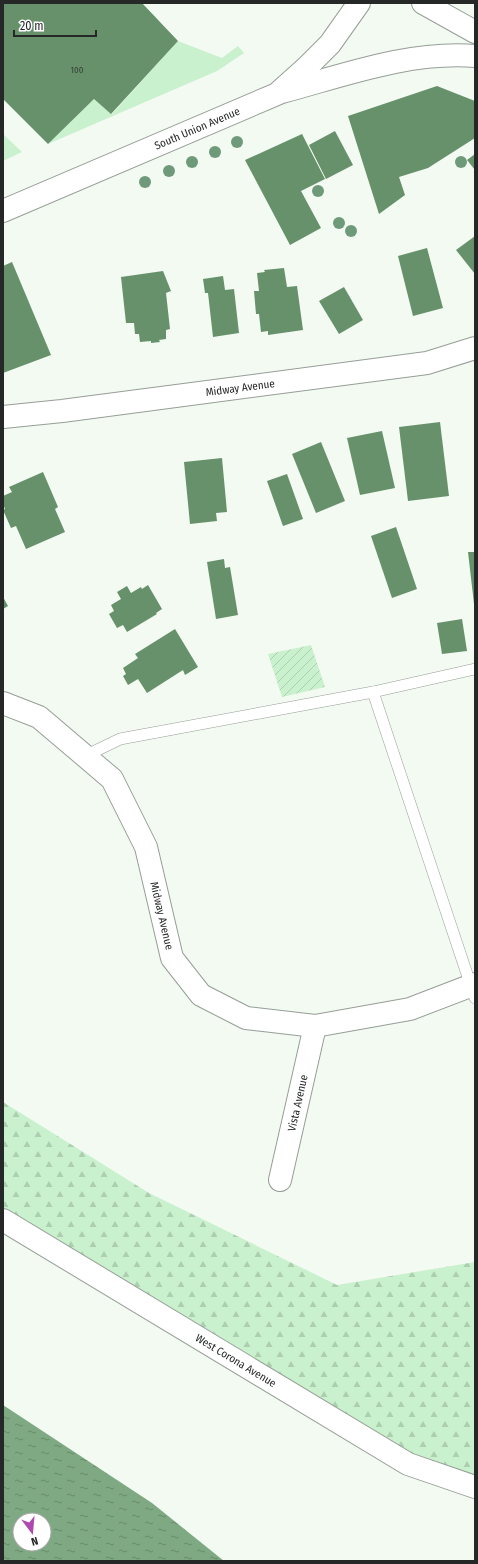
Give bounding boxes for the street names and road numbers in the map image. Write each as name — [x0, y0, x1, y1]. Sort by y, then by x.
street label: South Union Avenue — [153, 105, 242, 153]
street label: Midway Avenue — [205, 377, 275, 399]
street label: Midway Avenue — [147, 881, 176, 951]
street label: Vista Avenue — [285, 1073, 311, 1133]
street label: West Corona Avenue — [193, 1332, 278, 1390]

